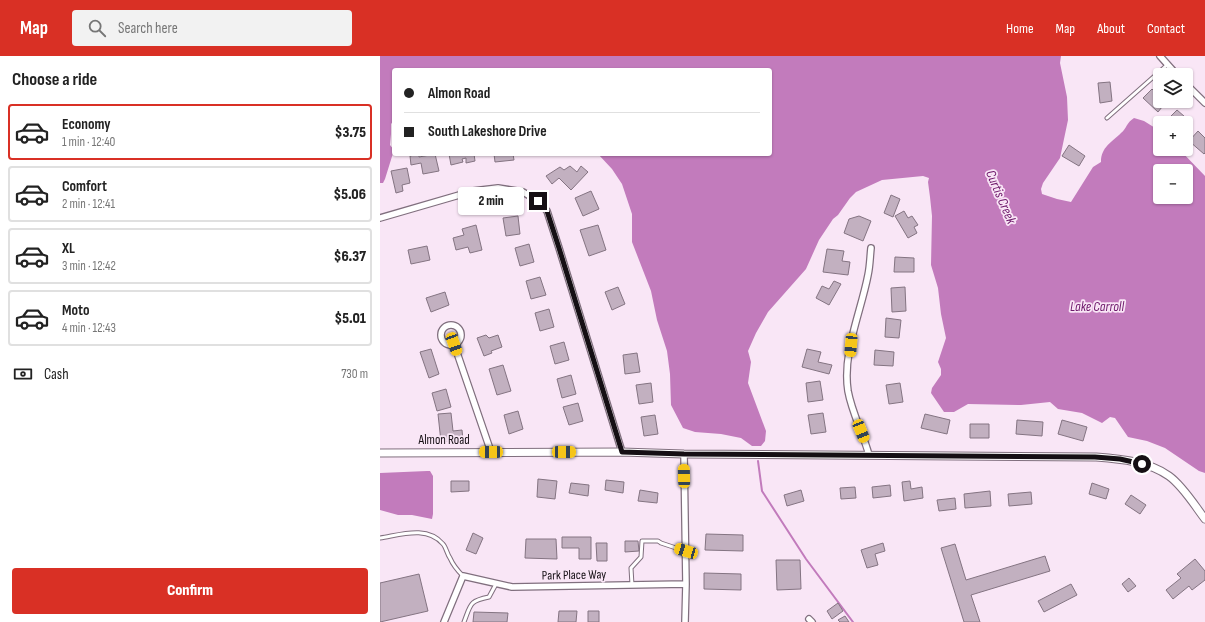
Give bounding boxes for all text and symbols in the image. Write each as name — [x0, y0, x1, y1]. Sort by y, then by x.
search box — [72, 10, 352, 46]
text: Map — [20, 17, 48, 40]
icon: search — [86, 17, 108, 39]
text: Search here — [118, 19, 178, 38]
text: Home — [1006, 20, 1034, 37]
text: Map — [1056, 20, 1075, 37]
text: About — [1097, 20, 1125, 37]
text: Contact — [1147, 20, 1185, 37]
map controls — [1153, 68, 1193, 204]
button: layers — [1153, 68, 1193, 108]
text: Choose a ride — [12, 69, 97, 90]
text: Almon Road — [428, 84, 490, 103]
icon: car — [14, 114, 50, 150]
text: Economy — [62, 115, 111, 134]
button: + — [1153, 116, 1193, 156]
text: South Lakeshore Drive — [428, 122, 547, 141]
text: $3.75 — [335, 123, 366, 142]
text: 1 min · 12:40 — [62, 134, 115, 150]
button: − — [1153, 164, 1193, 204]
water label: Curtis Creek — [982, 168, 1020, 227]
icon: car — [14, 176, 50, 212]
text: Comfort — [62, 177, 107, 196]
text: $5.06 — [333, 185, 366, 204]
callout: 2 min — [458, 187, 524, 215]
route end — [529, 192, 547, 210]
text: 2 min — [478, 193, 504, 209]
text: 2 min · 12:41 — [62, 196, 115, 212]
icon: car — [14, 238, 50, 274]
text: XL — [62, 239, 75, 258]
text: $6.37 — [334, 247, 366, 266]
text: 3 min · 12:42 — [62, 258, 116, 274]
water label: Lake Carroll — [1070, 298, 1124, 315]
icon: car — [14, 300, 50, 336]
text: Moto — [62, 301, 89, 320]
text: $5.01 — [335, 309, 366, 328]
text: 4 min · 12:43 — [62, 320, 116, 336]
car — [444, 331, 464, 357]
car — [844, 333, 858, 357]
icon: cash — [12, 363, 34, 385]
text: Cash — [44, 365, 69, 384]
text: 730 m — [341, 366, 368, 382]
car — [851, 418, 871, 444]
street label: Almon Road — [417, 432, 470, 448]
car — [479, 446, 503, 458]
car — [552, 446, 576, 458]
route start — [1133, 455, 1151, 473]
car — [678, 464, 690, 488]
car — [673, 542, 699, 560]
street label: Park Place Way — [542, 566, 606, 584]
button: Confirm — [12, 568, 368, 614]

